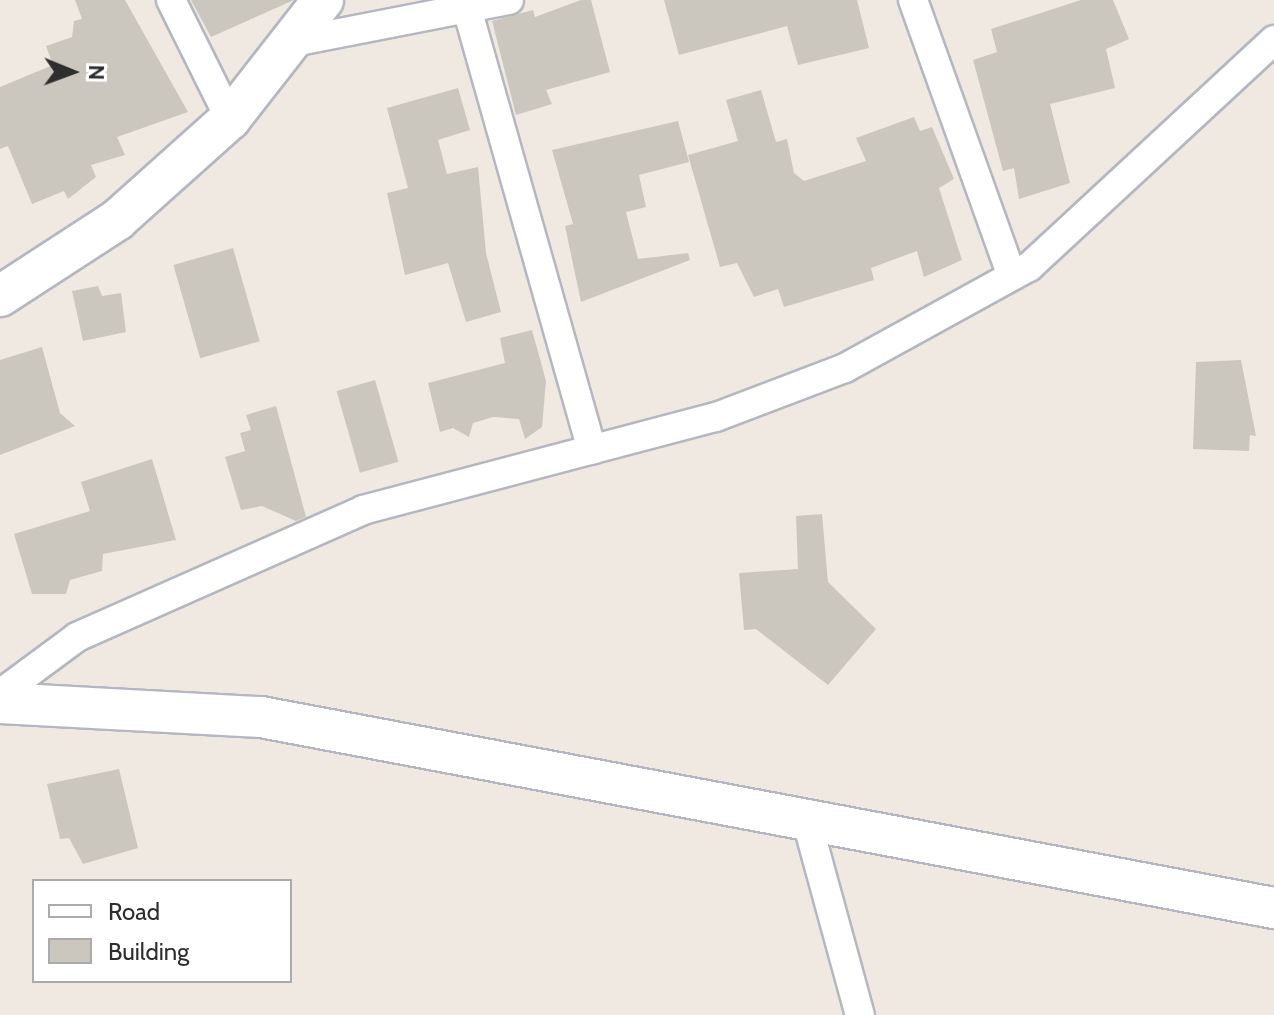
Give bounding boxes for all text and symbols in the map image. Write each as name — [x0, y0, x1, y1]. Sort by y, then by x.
north arrow — [32, 32, 112, 112]
text: N — [83, 64, 110, 80]
legend — [32, 879, 292, 983]
text: Road — [108, 897, 160, 926]
text: Building — [108, 937, 189, 966]

